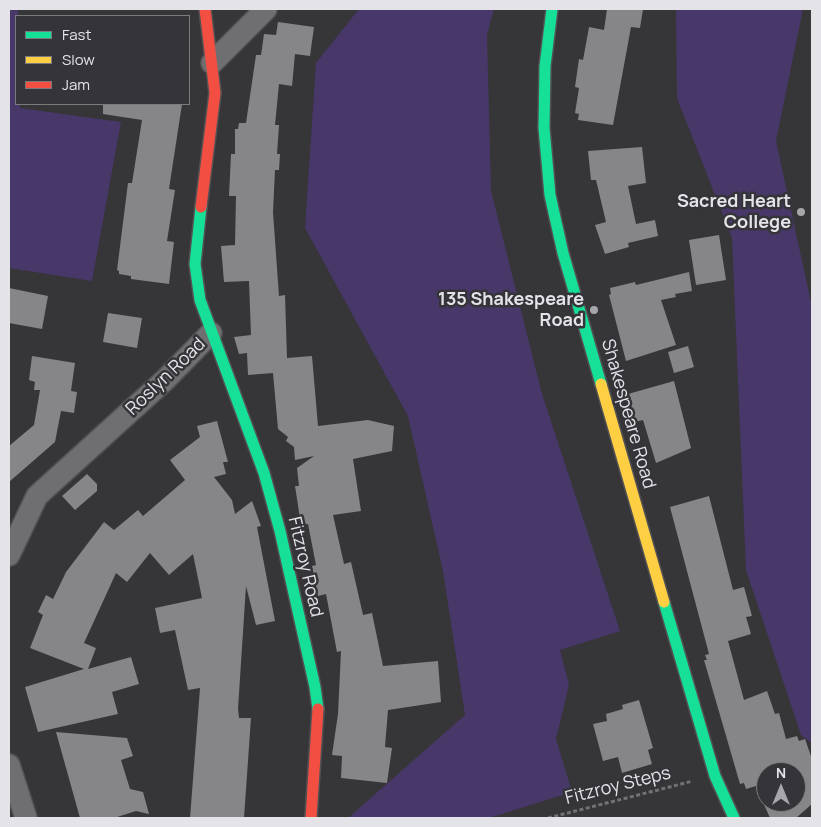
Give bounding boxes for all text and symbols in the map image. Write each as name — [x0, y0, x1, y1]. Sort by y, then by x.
legend — [15, 15, 190, 105]
text: Fast — [62, 24, 91, 45]
text: Slow — [62, 49, 95, 70]
text: Jam — [62, 74, 90, 95]
place label: Sacred Heart College — [677, 191, 791, 233]
marker: Sacred Heart College — [795, 206, 807, 218]
place label: 135 Shakespeare Road — [438, 289, 584, 332]
marker: 135 Shakespeare Road — [588, 304, 600, 316]
street label: Roslyn Road — [122, 334, 210, 420]
street label: Shakespeare Road — [596, 337, 660, 491]
street label: Fitzroy Road — [283, 515, 327, 619]
street label: Fitzroy Steps — [563, 762, 673, 810]
north arrow — [756, 762, 806, 812]
text: N — [776, 763, 786, 782]

